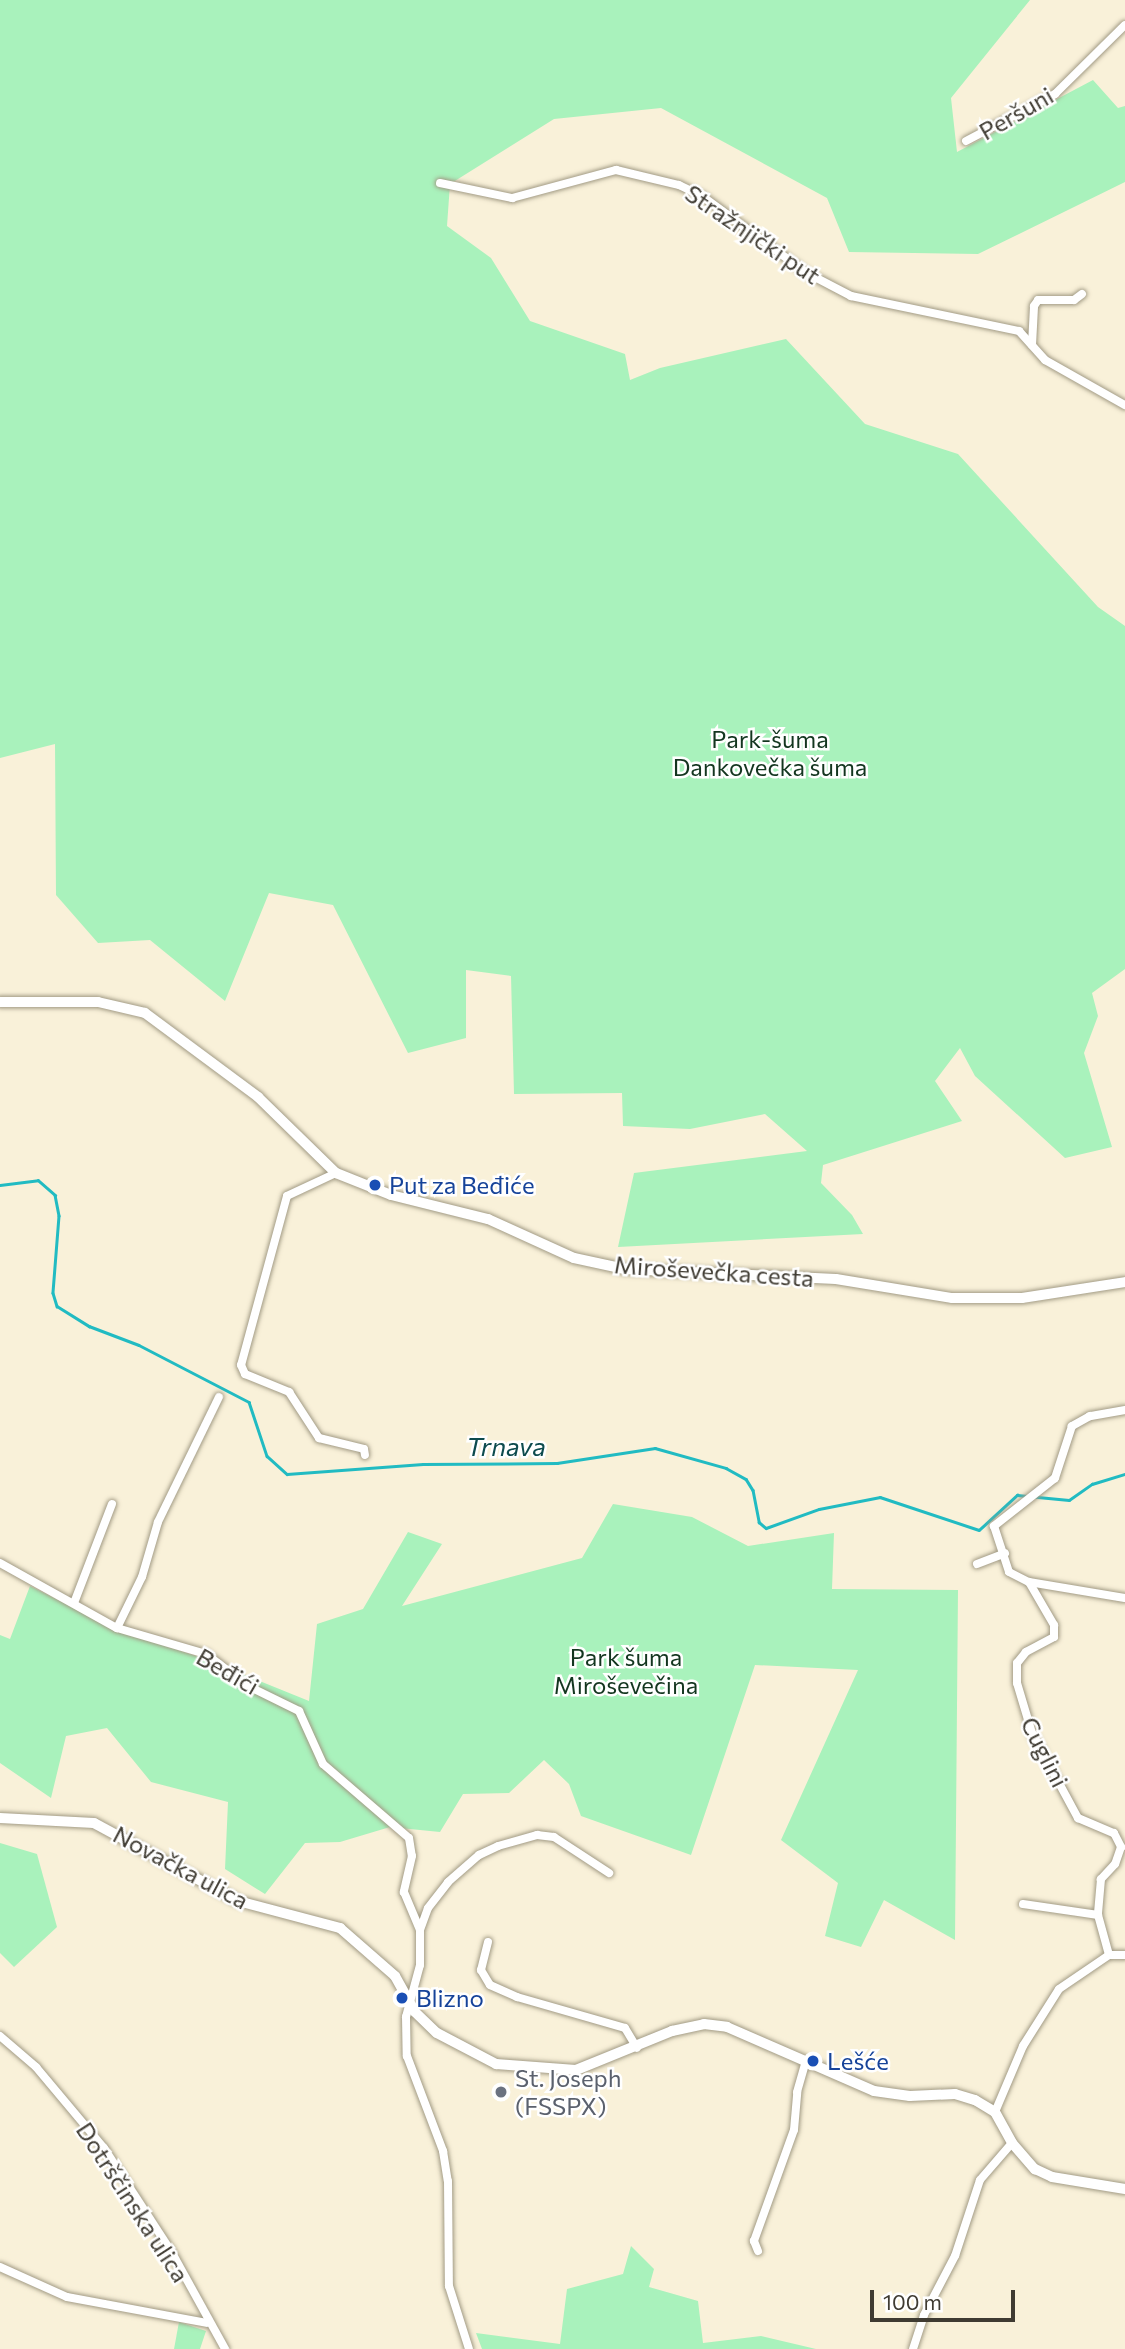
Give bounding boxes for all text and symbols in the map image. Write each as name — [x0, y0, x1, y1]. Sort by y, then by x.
street label: Peršuni — [974, 80, 1058, 146]
street label: Stražnjički put — [680, 178, 826, 290]
park label: Park-šuma Dankovečka šuma — [673, 725, 867, 781]
place label: Put za Beđiće — [389, 1171, 535, 1199]
marker: Put za Beđiće — [367, 1177, 383, 1193]
street label: Miroševečka cesta — [613, 1250, 815, 1292]
water label: Trnava — [466, 1430, 546, 1462]
street label: Beđići — [192, 1642, 264, 1700]
park label: Park šuma Miroševečina — [554, 1643, 698, 1699]
street label: Cuglini — [1015, 1712, 1075, 1792]
street label: Novačka ulica — [109, 1819, 253, 1915]
place label: Blizno — [416, 1984, 484, 2012]
marker: Blizno — [394, 1990, 410, 2006]
place label: Lešće — [827, 2047, 889, 2075]
marker: Lešće — [805, 2053, 821, 2069]
place label: St. Joseph (FSSPX) — [515, 2064, 622, 2120]
marker: St. Joseph (FSSPX) — [493, 2084, 509, 2100]
street label: Dotrščinska ulica — [71, 2117, 195, 2287]
scale bar — [873, 2276, 1018, 2320]
text: 100 m — [883, 2289, 942, 2314]

